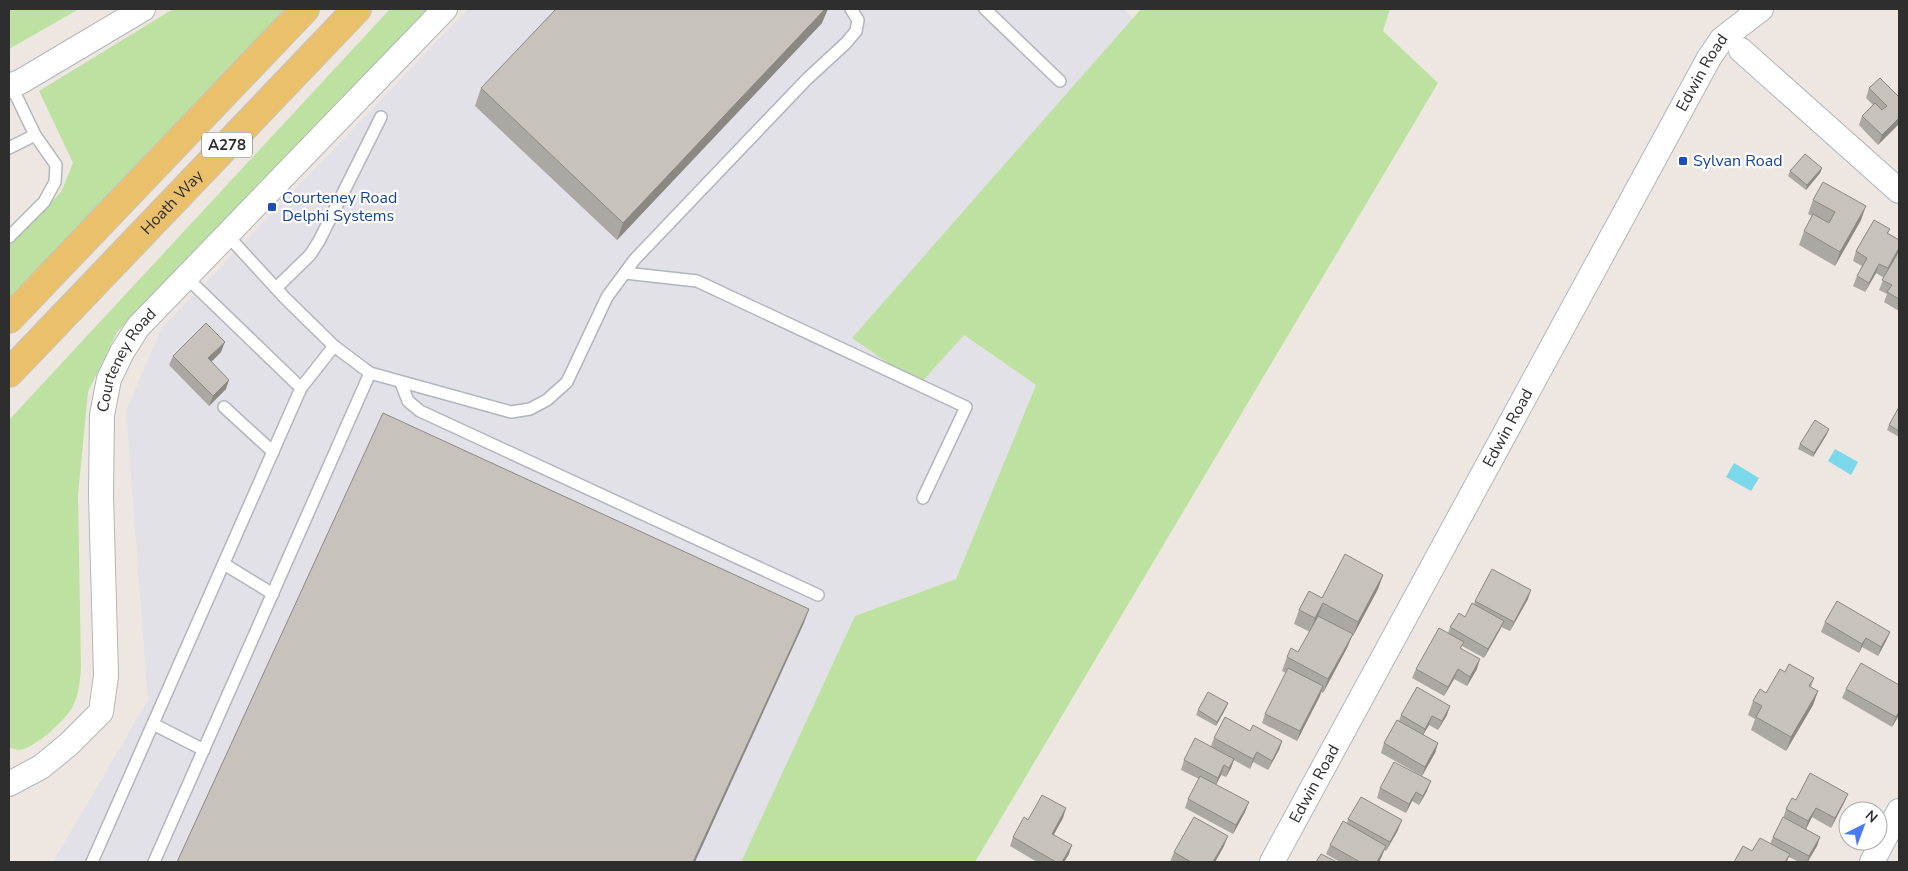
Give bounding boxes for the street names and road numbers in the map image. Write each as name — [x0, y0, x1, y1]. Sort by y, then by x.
street label: Edwin Road — [1671, 29, 1733, 115]
road number: A278 — [202, 132, 252, 158]
street label: Hoath Way — [136, 165, 209, 240]
street label: Courteney Road — [92, 303, 161, 414]
street label: Edwin Road — [1478, 385, 1538, 471]
street label: Edwin Road — [1284, 741, 1345, 827]

